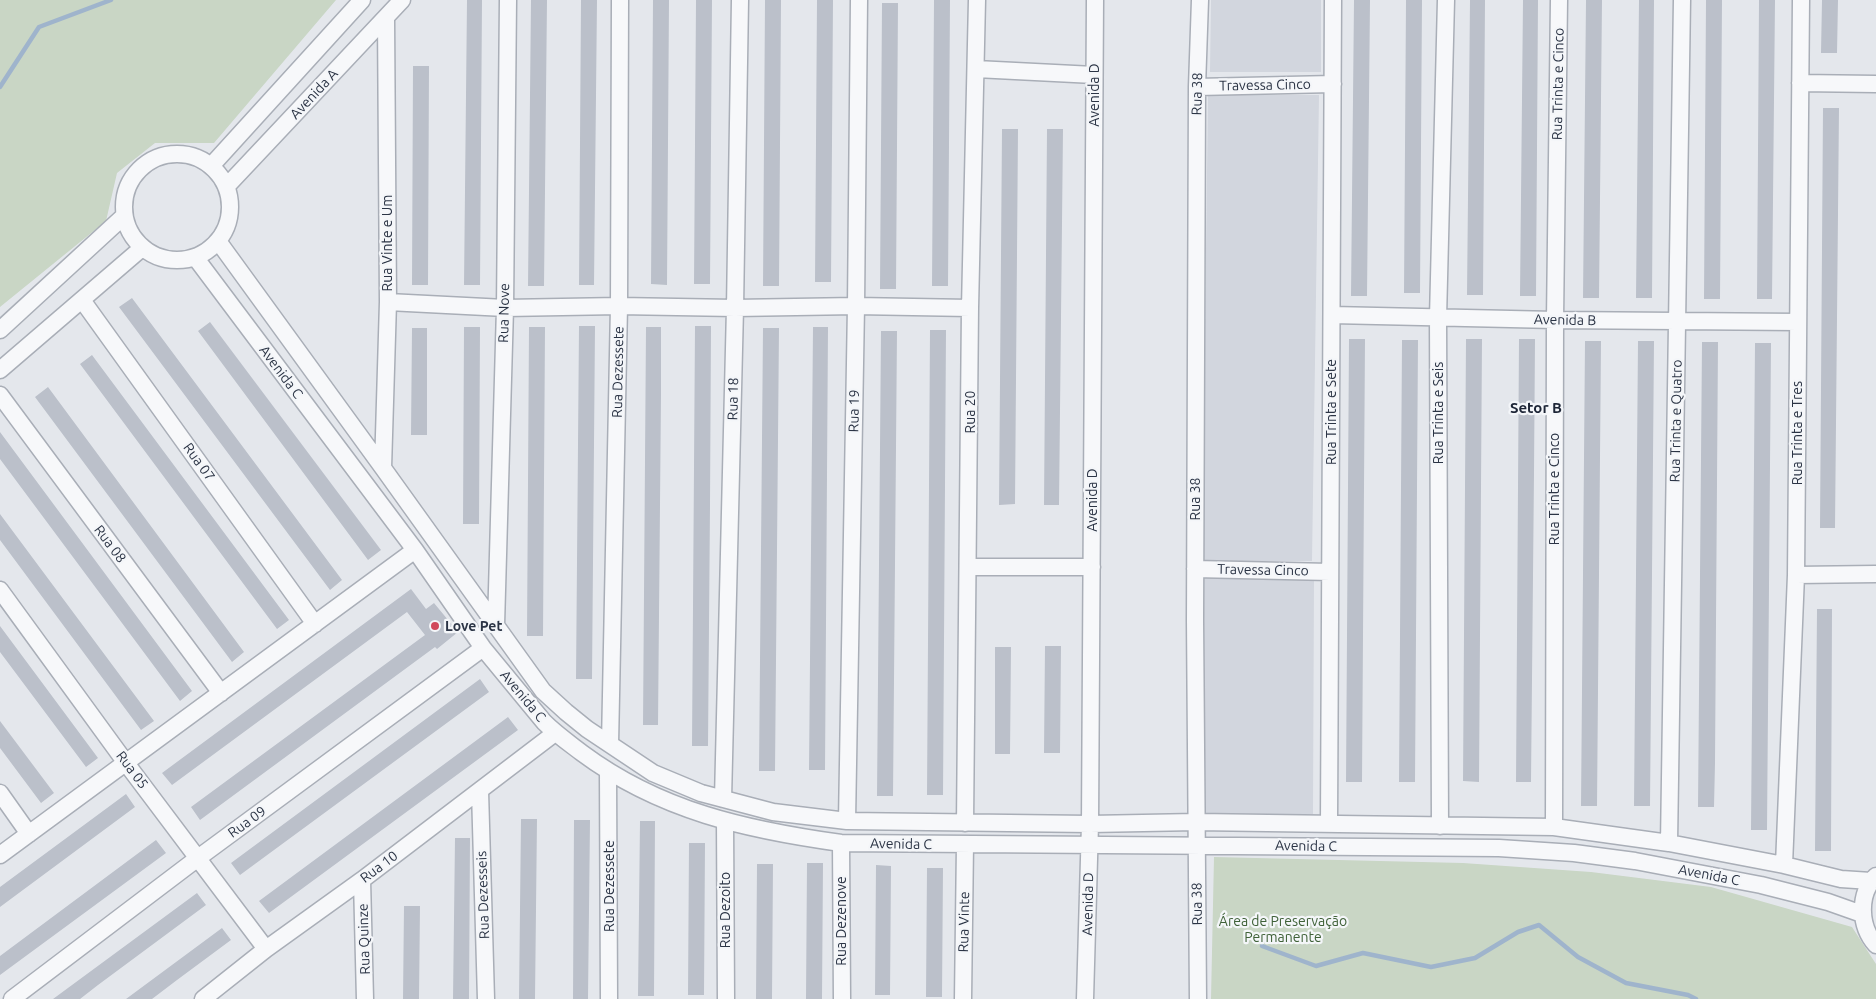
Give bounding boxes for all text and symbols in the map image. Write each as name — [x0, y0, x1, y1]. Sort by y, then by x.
street label: Rua Trinta e Cinco — [1549, 28, 1567, 140]
street label: Avenida D — [1086, 63, 1102, 127]
street label: Avenida A — [287, 65, 341, 123]
street label: Rua 38 — [1188, 72, 1206, 116]
street label: Travessa Cinco — [1219, 76, 1311, 94]
street label: Rua Vinte e Um — [379, 195, 395, 291]
street label: Rua Nove — [495, 283, 513, 343]
street label: Avenida B — [1534, 311, 1596, 329]
street label: Rua Dezessete — [609, 326, 627, 418]
street label: Avenida C — [256, 342, 306, 402]
street label: Rua Trinta e Sete — [1323, 359, 1339, 465]
street label: Rua Trinta e Quatro — [1667, 359, 1685, 483]
street label: Rua Trinta e Seis — [1430, 362, 1446, 464]
street label: Rua 18 — [724, 377, 742, 421]
street label: Rua Trinta e Tres — [1789, 381, 1805, 485]
street label: Rua 19 — [845, 389, 863, 433]
street label: Rua 20 — [962, 391, 978, 433]
district label: Setor B — [1510, 399, 1562, 417]
street label: Rua Trinta e Cinco — [1546, 433, 1562, 545]
street label: Rua 07 — [180, 440, 218, 484]
street label: Avenida D — [1084, 468, 1100, 532]
street label: Rua 38 — [1187, 478, 1203, 520]
street label: Rua 08 — [90, 522, 130, 566]
street label: Travessa Cinco — [1217, 561, 1309, 579]
place label: Love Pet — [445, 618, 502, 634]
marker: Love Pet — [429, 620, 441, 632]
street label: Avenida C — [497, 667, 549, 725]
street label: Rua 05 — [112, 748, 152, 792]
street label: Rua 09 — [225, 803, 269, 841]
street label: Avenida C — [870, 835, 932, 853]
street label: Avenida C — [1275, 837, 1337, 855]
street label: Rua Dezessete — [601, 840, 617, 932]
street label: Rua 10 — [357, 847, 401, 887]
street label: Rua Dezesseis — [473, 851, 493, 939]
street label: Avenida C — [1677, 861, 1741, 889]
street label: Rua Dezoito — [717, 872, 733, 948]
street label: Avenida D — [1079, 872, 1097, 936]
street label: Rua Dezenove — [833, 876, 849, 966]
street label: Rua 38 — [1188, 882, 1206, 926]
street label: Rua Vinte — [955, 891, 973, 953]
street label: Rua Quinze — [354, 903, 374, 975]
park label: Área de Preservação Permanente — [1219, 913, 1347, 946]

